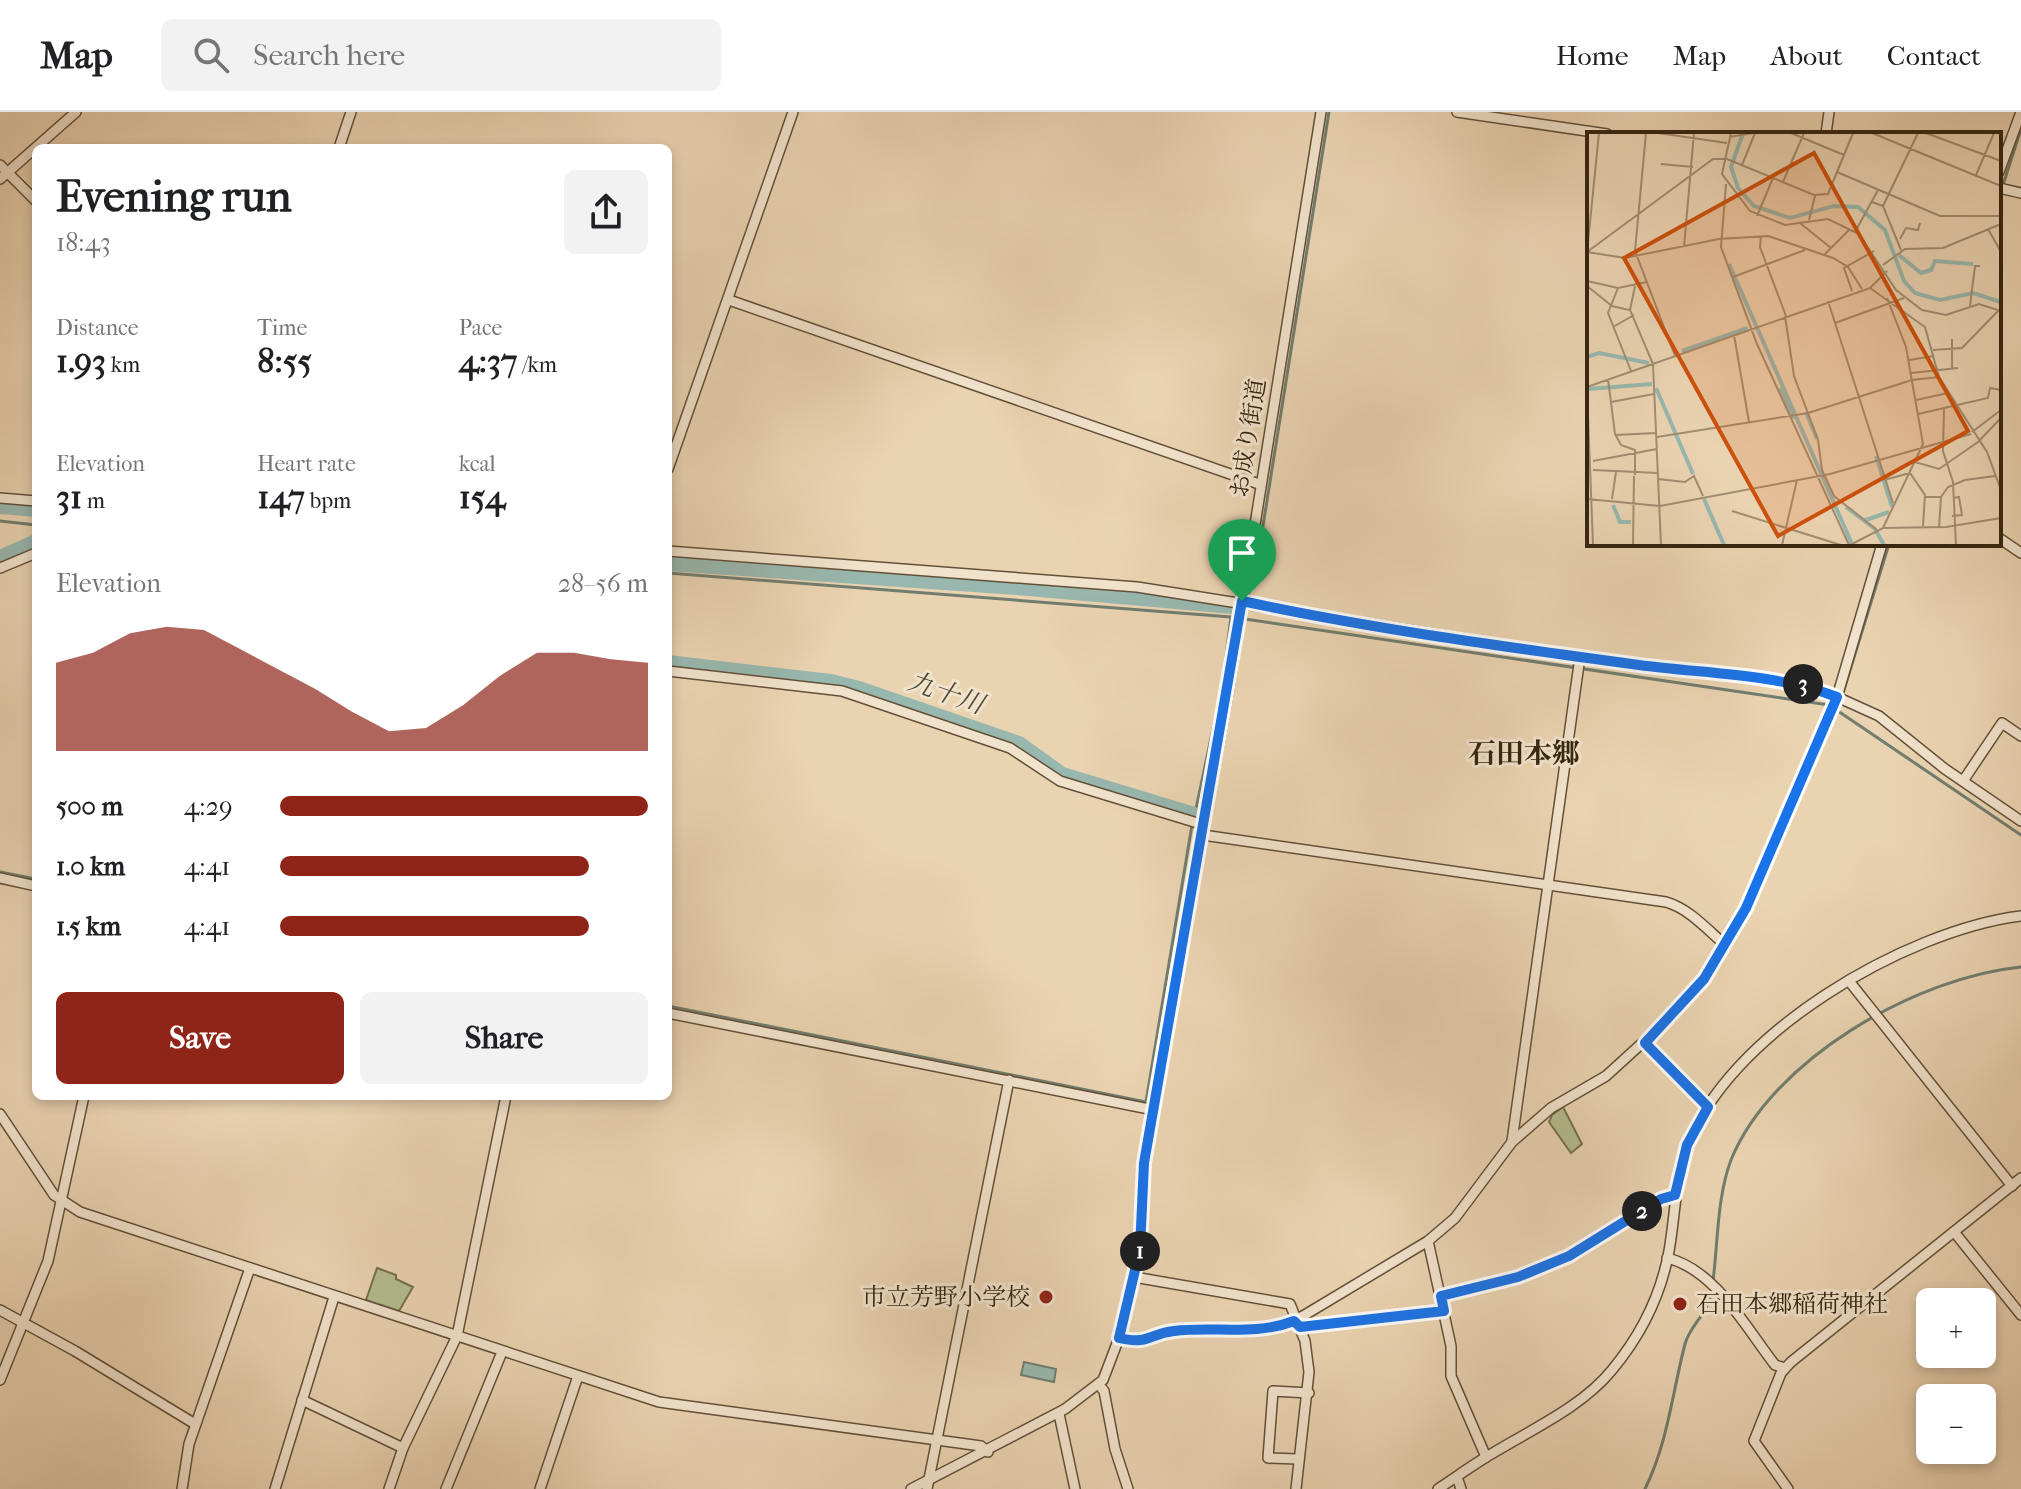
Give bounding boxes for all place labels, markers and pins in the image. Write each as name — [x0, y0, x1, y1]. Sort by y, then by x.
pin — [1208, 519, 1276, 601]
pin: 3 — [1783, 664, 1823, 704]
pin: 2 — [1622, 1191, 1662, 1231]
pin: 1 — [1120, 1231, 1160, 1271]
place label: 市立芳野小学校 — [862, 1283, 1030, 1311]
marker: 市立芳野小学校 — [1037, 1288, 1055, 1306]
place label: 石田本郷稲荷神社 — [1696, 1290, 1888, 1318]
marker: 石田本郷稲荷神社 — [1671, 1295, 1689, 1313]

